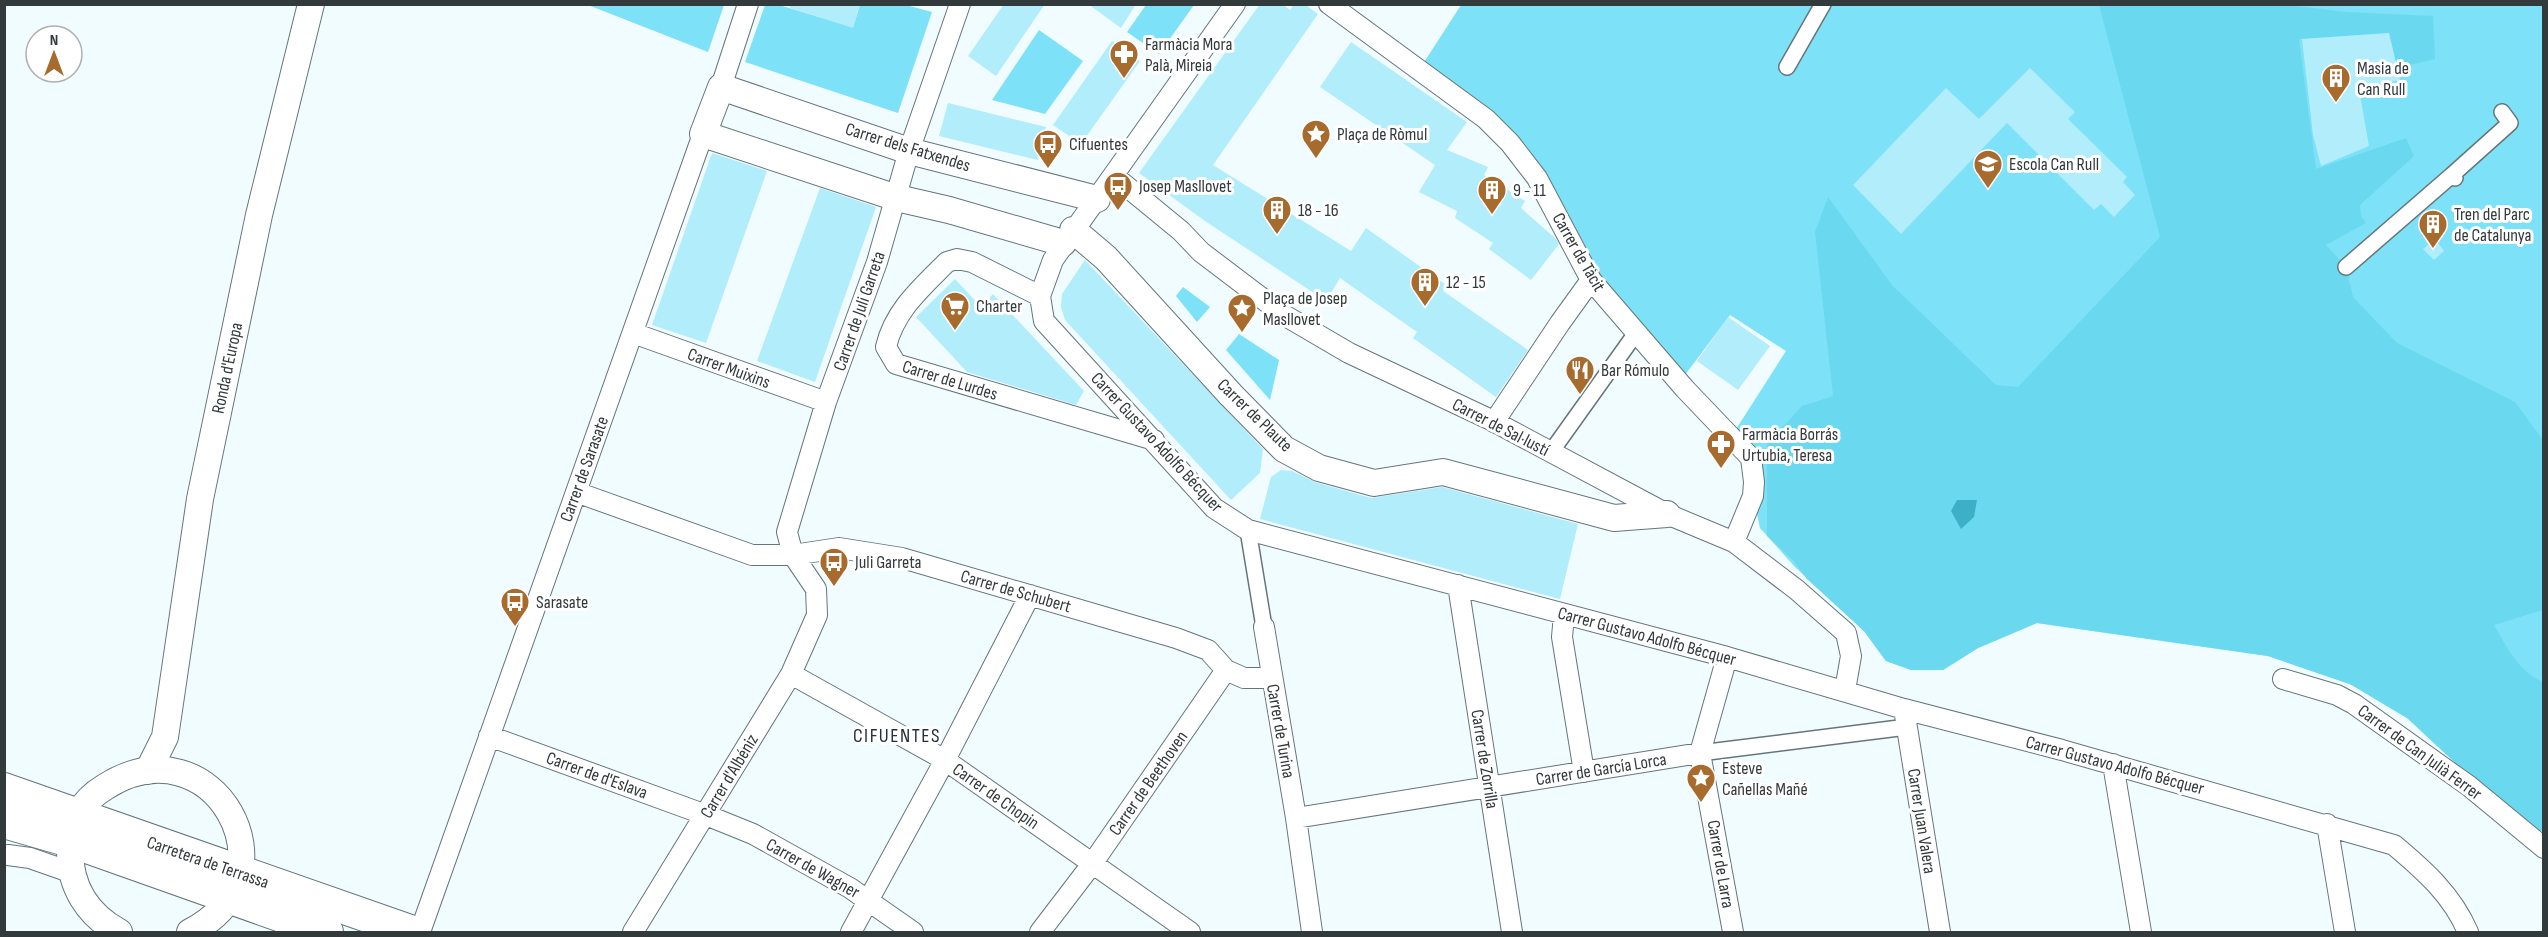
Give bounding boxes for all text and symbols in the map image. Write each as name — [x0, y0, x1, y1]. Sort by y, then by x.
north arrow — [24, 24, 84, 84]
text: N — [50, 31, 58, 50]
place label: Farmàcia Mora Palà, Mireia — [1145, 34, 1232, 76]
pharmacy icon: Farmàcia Mora Palà, Mireia — [1108, 38, 1140, 80]
place label: Masia de Can Rull — [2357, 58, 2409, 100]
building icon: Masia de Can Rull — [2320, 62, 2352, 104]
street label: Carrer dels Fatxendes — [843, 118, 973, 176]
place icon: Plaça de Ròmul — [1300, 118, 1332, 160]
place label: Plaça de Ròmul — [1337, 124, 1427, 145]
bus stop icon: Cifuentes — [1032, 128, 1064, 170]
place label: Cifuentes — [1069, 134, 1128, 155]
school or university icon: Escola Can Rull — [1972, 148, 2004, 190]
place label: Escola Can Rull — [2009, 154, 2099, 175]
bus stop icon: Josep Masllovet — [1102, 170, 1134, 212]
building icon: 9 - 11 — [1476, 174, 1508, 216]
place label: Josep Masllovet — [1138, 176, 1232, 197]
place label: 9 - 11 — [1513, 180, 1547, 201]
building icon: 18 - 16 — [1261, 194, 1293, 236]
place label: 18 - 16 — [1298, 200, 1339, 221]
place label: Tren del Parc de Catalunya — [2454, 204, 2531, 246]
building icon: Tren del Parc de Catalunya — [2417, 208, 2449, 250]
street label: Carrer de Tàcit — [1548, 209, 1610, 296]
street label: Carrer de Juli Garreta — [829, 249, 890, 374]
building icon: 12 - 15 — [1409, 266, 1441, 308]
place label: 12 - 15 — [1446, 272, 1486, 293]
place label: Plaça de Josep Masllovet — [1263, 288, 1348, 330]
supermarket icon: Charter — [939, 290, 971, 332]
place icon: Plaça de Josep Masllovet — [1226, 292, 1258, 334]
place label: Charter — [976, 296, 1023, 317]
street label: Ronda d'Europa — [208, 321, 247, 416]
street label: Carrer Muixins — [685, 344, 773, 393]
restaurant icon: Bar Rómulo — [1564, 354, 1596, 396]
street label: Carrer de Lurdes — [900, 356, 1000, 405]
place label: Bar Rómulo — [1601, 360, 1670, 381]
street label: Carrer Gustavo Adolfo Bécquer — [1086, 368, 1227, 517]
street label: Carrer de Plaute — [1213, 374, 1297, 456]
street label: Carrer de Sal·lustí — [1449, 394, 1553, 461]
street label: Carrer de Sarasate — [556, 414, 613, 525]
place label: Farmàcia Borrás Urtubia, Teresa — [1742, 424, 1838, 466]
pharmacy icon: Farmàcia Borrás Urtubia, Teresa — [1705, 428, 1737, 470]
bus stop icon: Juli Garreta — [818, 546, 850, 588]
place label: Juli Garreta — [854, 552, 922, 573]
street label: Carrer de Schubert — [958, 566, 1074, 617]
bus stop icon: Sarasate — [499, 586, 531, 628]
place label: Sarasate — [536, 592, 588, 613]
street label: Carrer Gustavo Adolfo Bécquer — [1555, 603, 1738, 670]
street label: Carrer de Turina — [1262, 683, 1299, 780]
street label: Carrer de Can Julià Ferrer — [2353, 700, 2486, 805]
street label: Carrer de Zorrilla — [1466, 708, 1503, 810]
district label: CIFUENTES — [853, 724, 941, 748]
street label: Carrer de Beethoven — [1105, 727, 1192, 840]
street label: Carrer d'Albéniz — [696, 730, 763, 822]
street label: Carrer Gustavo Adolfo Bécquer — [2023, 732, 2206, 799]
street label: Carrer de d'Eslava — [543, 747, 650, 804]
street label: Carrer de García Lorca — [1534, 749, 1668, 790]
place label: Esteve Cañellas Mañé — [1722, 758, 1808, 800]
street label: Carrer de Chopin — [948, 759, 1043, 834]
place icon: Esteve Cañellas Mañé — [1685, 762, 1717, 804]
street label: Carrer Juan Valera — [1903, 767, 1940, 875]
street label: Carrer de Larra — [1702, 819, 1739, 910]
street label: Carretera de Terrassa — [144, 832, 272, 893]
street label: Carrer de Wagner — [762, 834, 863, 903]

